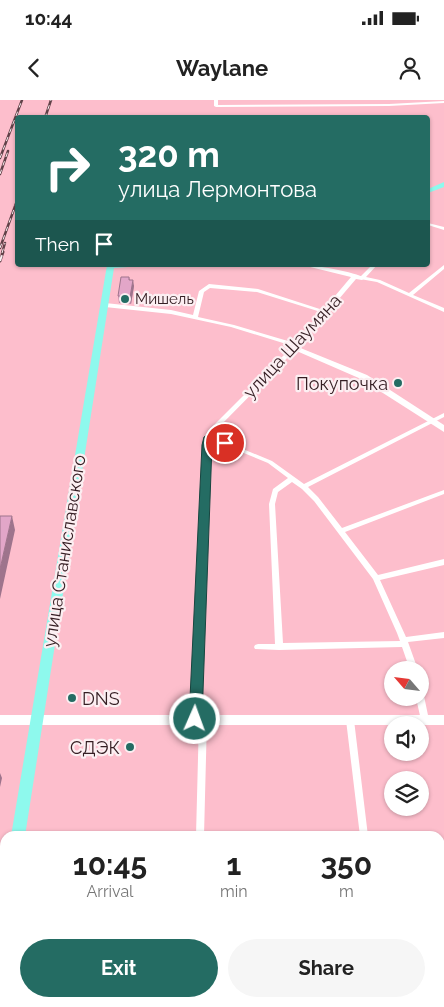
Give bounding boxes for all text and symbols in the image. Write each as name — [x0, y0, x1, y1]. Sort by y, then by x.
text: 10:44 — [25, 7, 72, 29]
icon: back — [20, 54, 48, 82]
icon: person — [396, 54, 424, 82]
text: Waylane — [176, 55, 268, 81]
text: 320 m — [118, 134, 220, 175]
icon: right — [35, 135, 100, 200]
text: улица Лермонтова — [118, 176, 317, 202]
icon: arrive — [90, 230, 118, 258]
text: Then — [35, 233, 80, 255]
place label: Мишель — [135, 290, 194, 308]
street label: улица Шаумяна — [239, 290, 345, 402]
marker: Мишель — [119, 293, 131, 305]
place label: Покупочка — [296, 373, 388, 394]
marker: Покупочка — [392, 377, 404, 389]
pin — [204, 422, 246, 464]
icon: arrive — [211, 429, 239, 457]
street label: улица Станиславского — [38, 453, 90, 649]
north arrow — [384, 661, 429, 706]
map controls — [384, 661, 429, 816]
place label: DNS — [82, 688, 120, 709]
marker: DNS — [66, 692, 78, 704]
position arrow — [168, 692, 220, 744]
button: sound — [384, 716, 429, 761]
place label: СДЭК — [70, 737, 120, 758]
marker: СДЭК — [124, 741, 136, 753]
button: layers — [384, 771, 429, 816]
text: 10:45 — [73, 847, 147, 882]
text: 1 — [226, 847, 241, 882]
text: 350 — [320, 847, 372, 882]
text: Arrival — [87, 882, 133, 901]
text: min — [220, 882, 248, 901]
text: m — [339, 882, 354, 901]
button: Exit — [20, 939, 218, 997]
button: Share — [228, 939, 425, 997]

